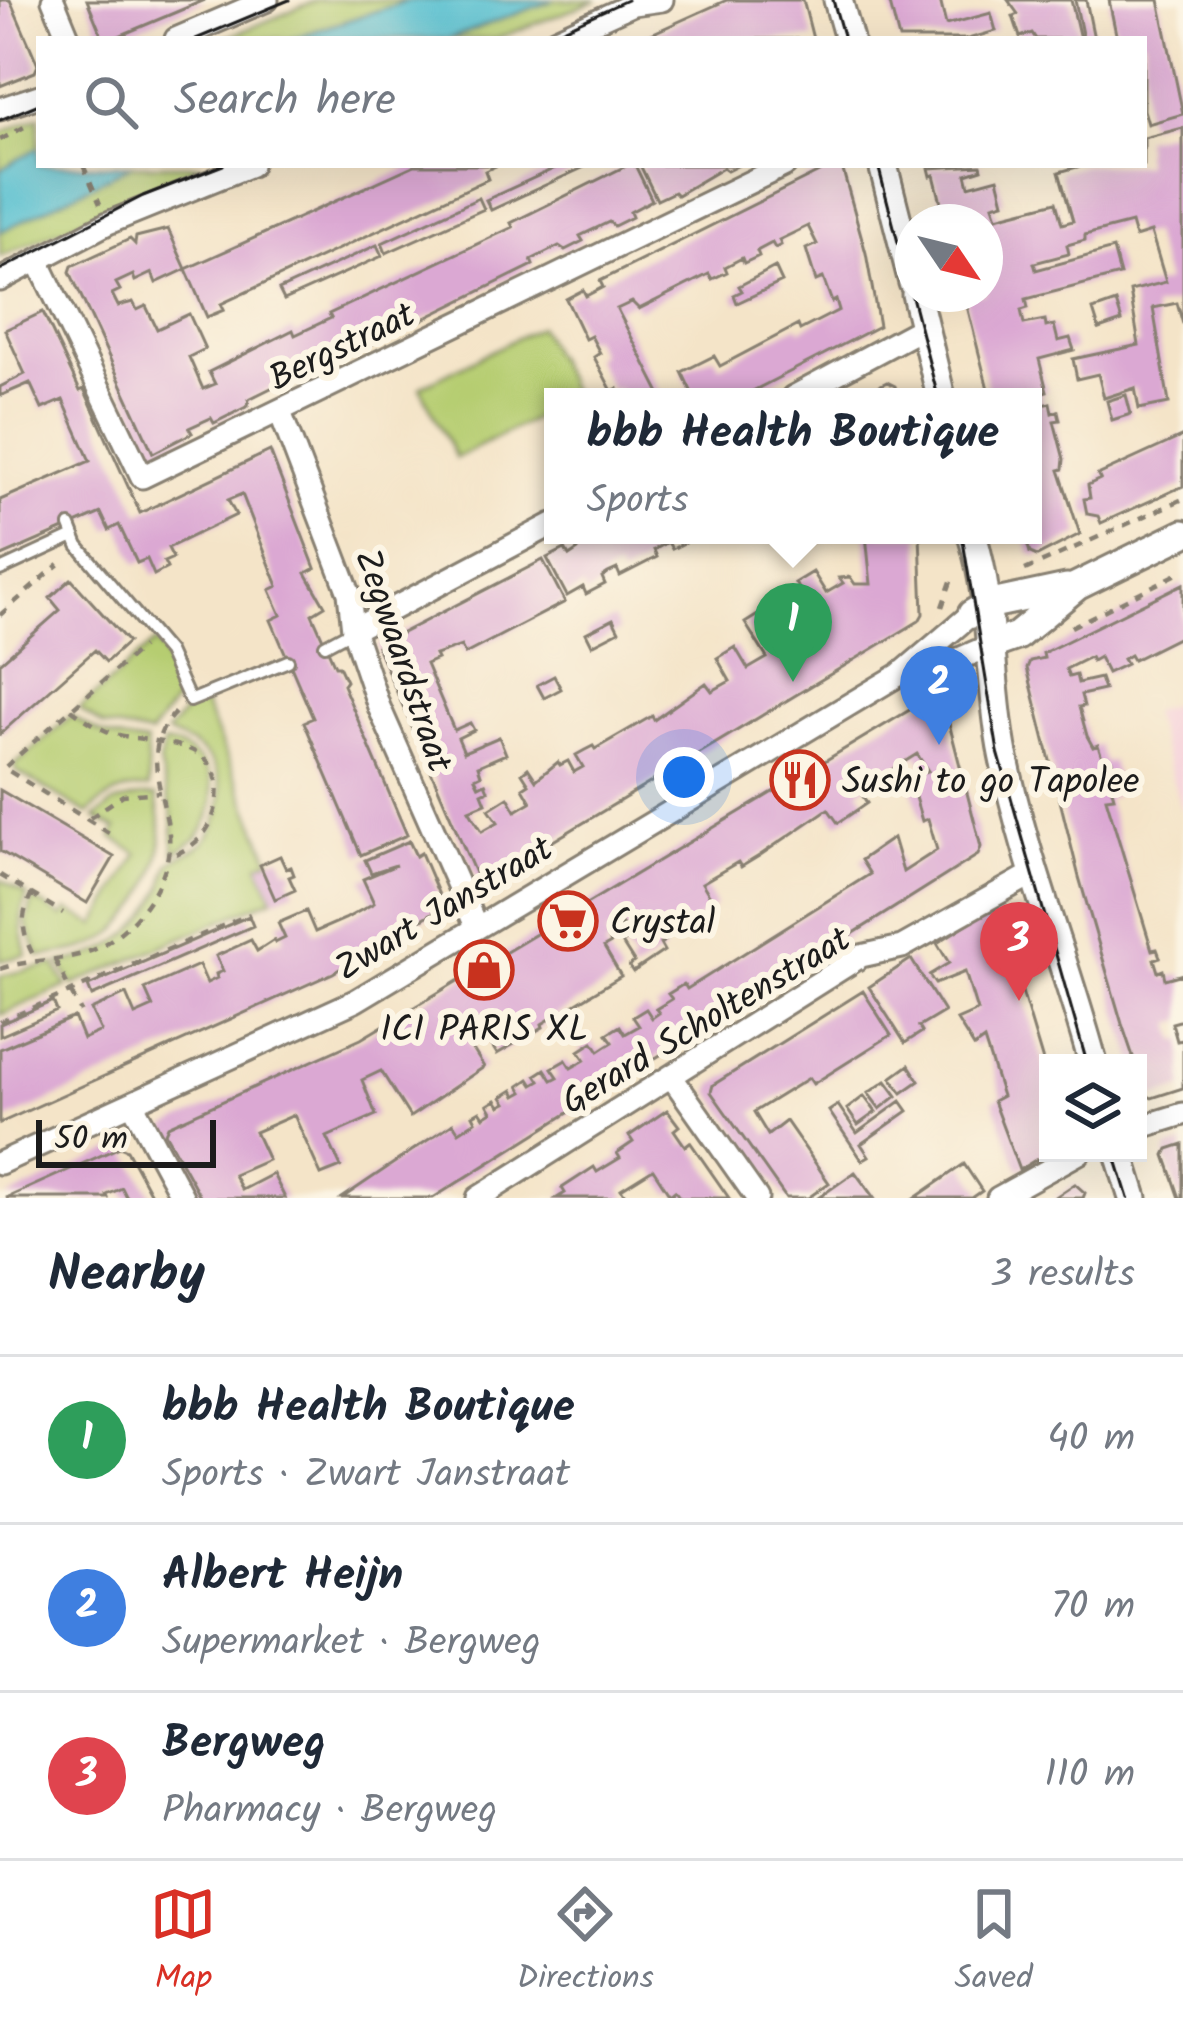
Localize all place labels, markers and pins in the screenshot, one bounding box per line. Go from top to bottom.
pin: 1 [754,583,832,682]
pin: 2 [900,646,978,745]
restaurant icon: Sushi to go Tapolee [769,749,831,811]
place label: Sushi to go Tapolee [842,755,1139,812]
supermarket icon: Crystal [537,890,599,952]
place label: Crystal [610,896,716,953]
pin: 3 [980,902,1058,1001]
shop icon: ICI PARIS XL [453,939,515,1001]
place label: ICI PARIS XL [380,1003,588,1060]

